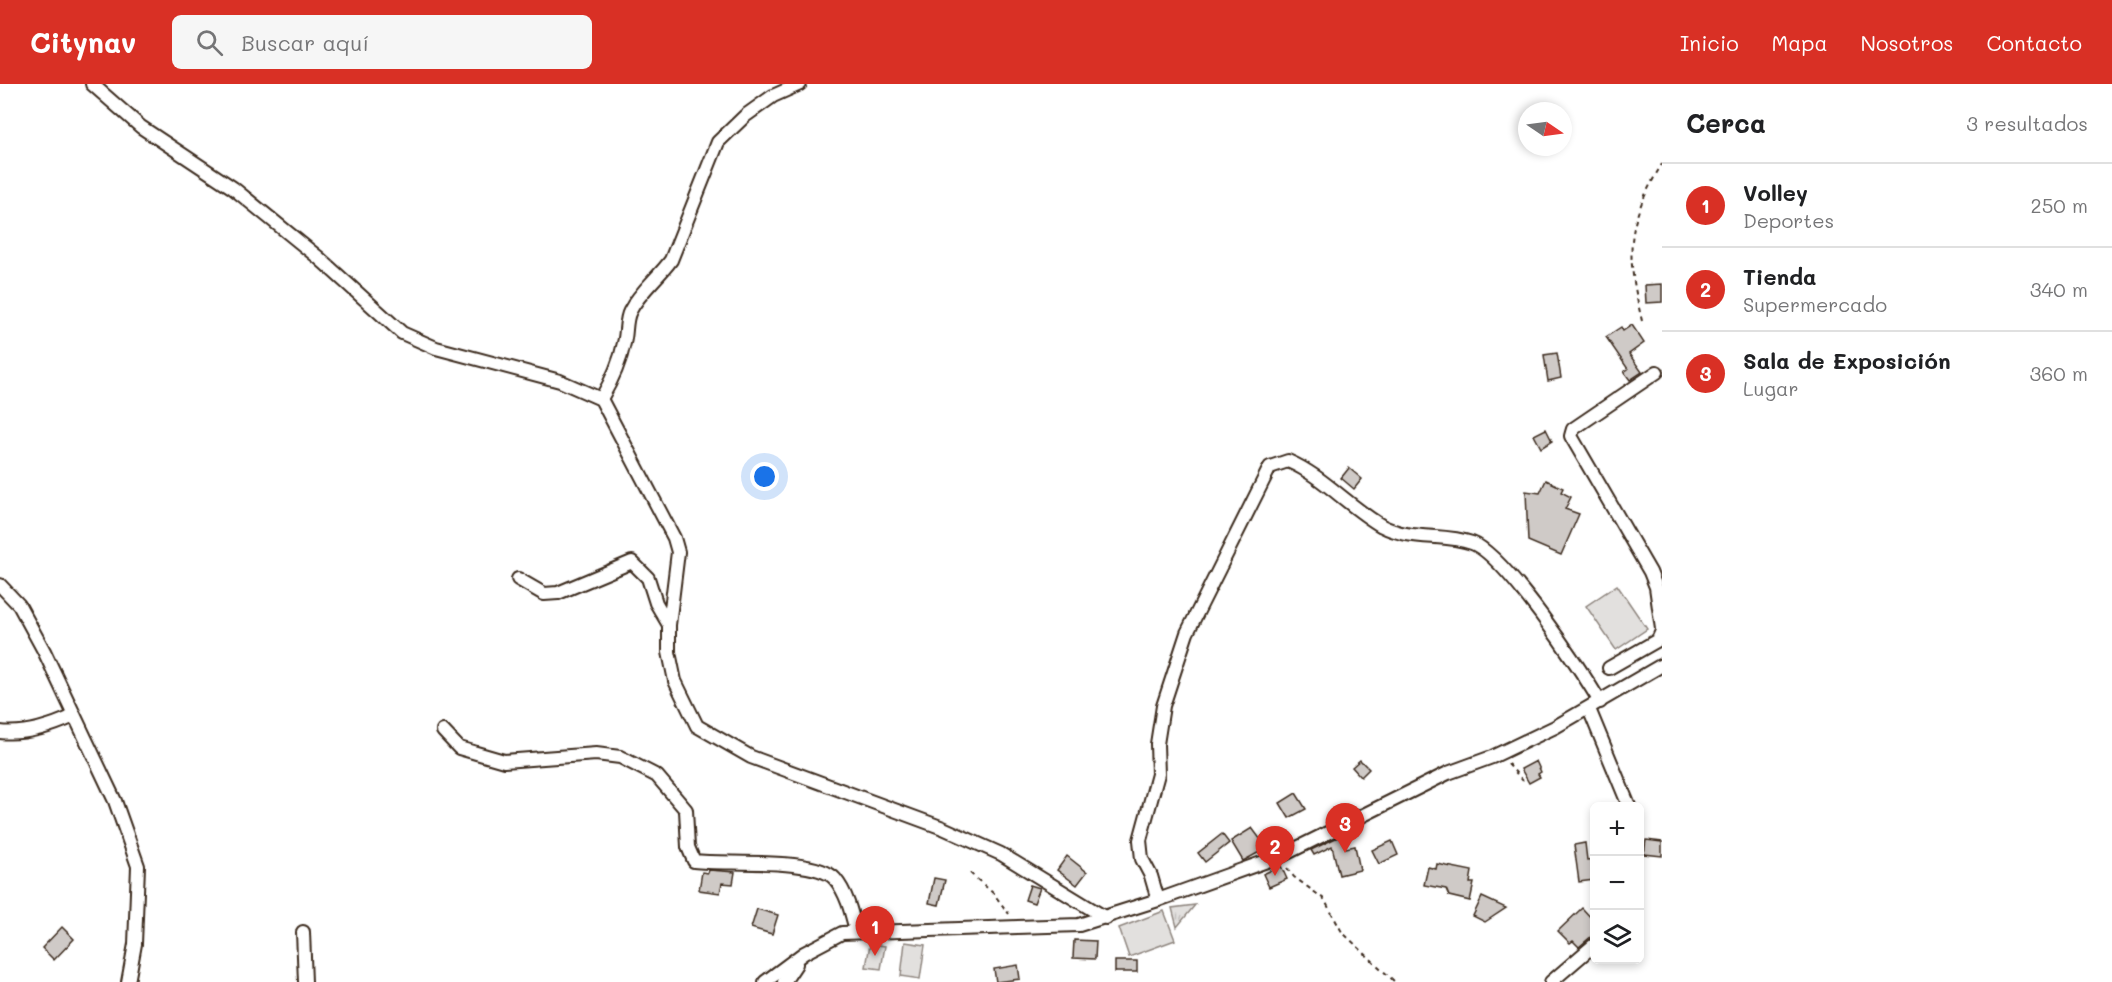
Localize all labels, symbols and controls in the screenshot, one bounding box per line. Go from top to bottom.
search box [172,15,592,69]
text: Citynav [30,24,136,60]
icon: search [193,26,226,59]
text: Buscar aquí [241,28,369,57]
text: Inicio [1680,29,1739,56]
text: Mapa [1772,29,1827,56]
text: Nosotros [1860,29,1954,56]
text: Contacto [1987,29,2082,56]
north arrow [1518,102,1572,156]
text: Cerca [1686,106,1766,140]
text: 3 resultados [1966,110,2088,136]
text: Volley [1743,178,1808,207]
text: 1 [1701,192,1710,218]
text: 250 m [2031,192,2088,218]
text: Deportes [1743,207,1834,233]
text: Tienda [1743,262,1817,291]
text: 2 [1700,276,1711,302]
text: 340 m [2030,276,2088,302]
text: Supermercado [1743,291,1887,317]
text: Sala de Exposición [1743,346,1951,375]
text: 3 [1700,360,1712,386]
text: 360 m [2030,360,2088,386]
text: Lugar [1743,375,1799,401]
your location [750,462,779,491]
map controls [1590,802,1644,964]
button: + [1590,802,1644,856]
pin: 3 [1326,804,1364,853]
pin: 2 [1256,826,1294,876]
button: − [1590,856,1644,910]
pin: 1 [856,906,894,956]
button: layers [1590,910,1644,964]

